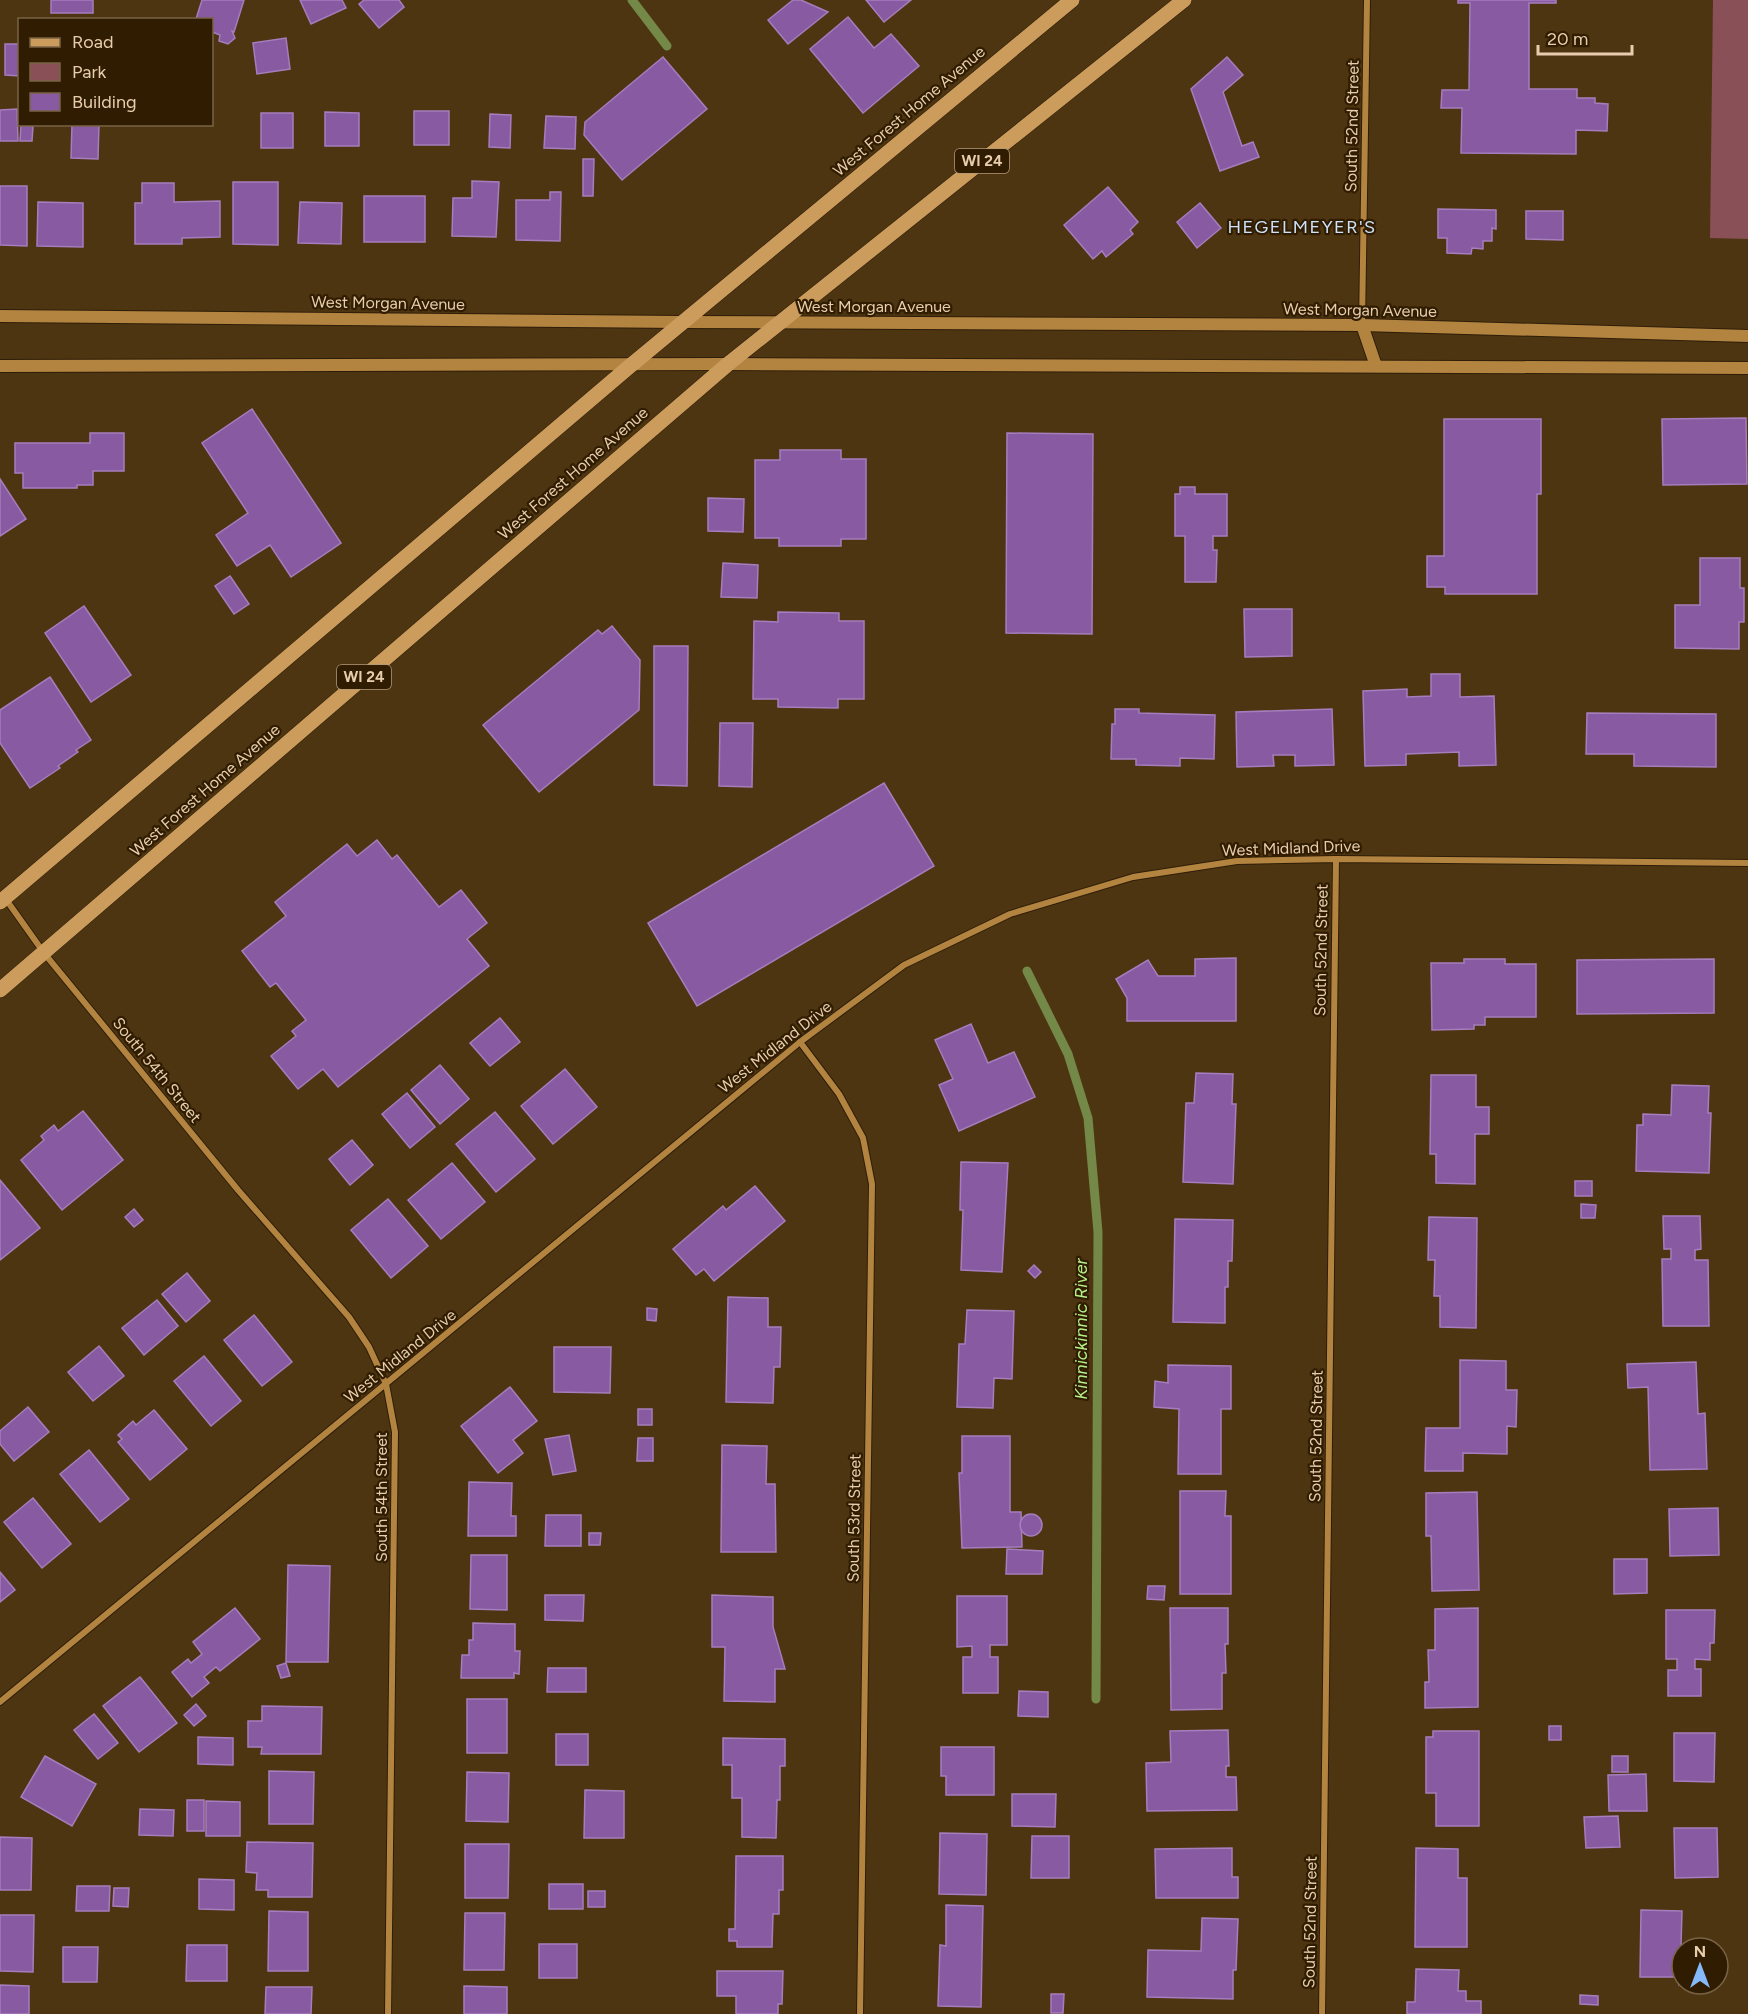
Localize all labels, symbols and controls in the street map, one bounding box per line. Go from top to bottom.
legend [18,18,213,126]
scale bar [1538,18,1632,56]
text: 20 m [1547,28,1588,50]
text: Road [72,31,113,53]
street label: West Forest Home Avenue [829,42,989,180]
street label: South 52nd Street [1341,60,1363,192]
text: Park [72,61,107,83]
text: Building [72,91,137,113]
road number: WI 24 [955,149,1009,173]
district label: HEGELMEYER'S [1227,216,1377,238]
street label: West Morgan Avenue [311,292,465,314]
street label: West Morgan Avenue [797,297,951,316]
street label: West Morgan Avenue [1283,299,1437,321]
street label: West Forest Home Avenue [494,403,652,543]
road number: WI 24 [337,665,391,689]
street label: West Forest Home Avenue [126,720,284,860]
street label: West Midland Drive [1221,836,1361,860]
street label: South 52nd Street [1310,884,1332,1016]
street label: West Midland Drive [715,997,836,1097]
street label: South 54th Street [109,1014,205,1126]
water label: Kinnickinnic River [1070,1258,1092,1400]
street label: West Midland Drive [340,1305,460,1407]
street label: South 52nd Street [1305,1370,1327,1502]
street label: South 54th Street [372,1432,391,1562]
street label: South 53rd Street [843,1454,865,1582]
street label: South 52nd Street [1299,1856,1321,1988]
north arrow [1670,1936,1730,1996]
text: N [1694,1942,1706,1961]

